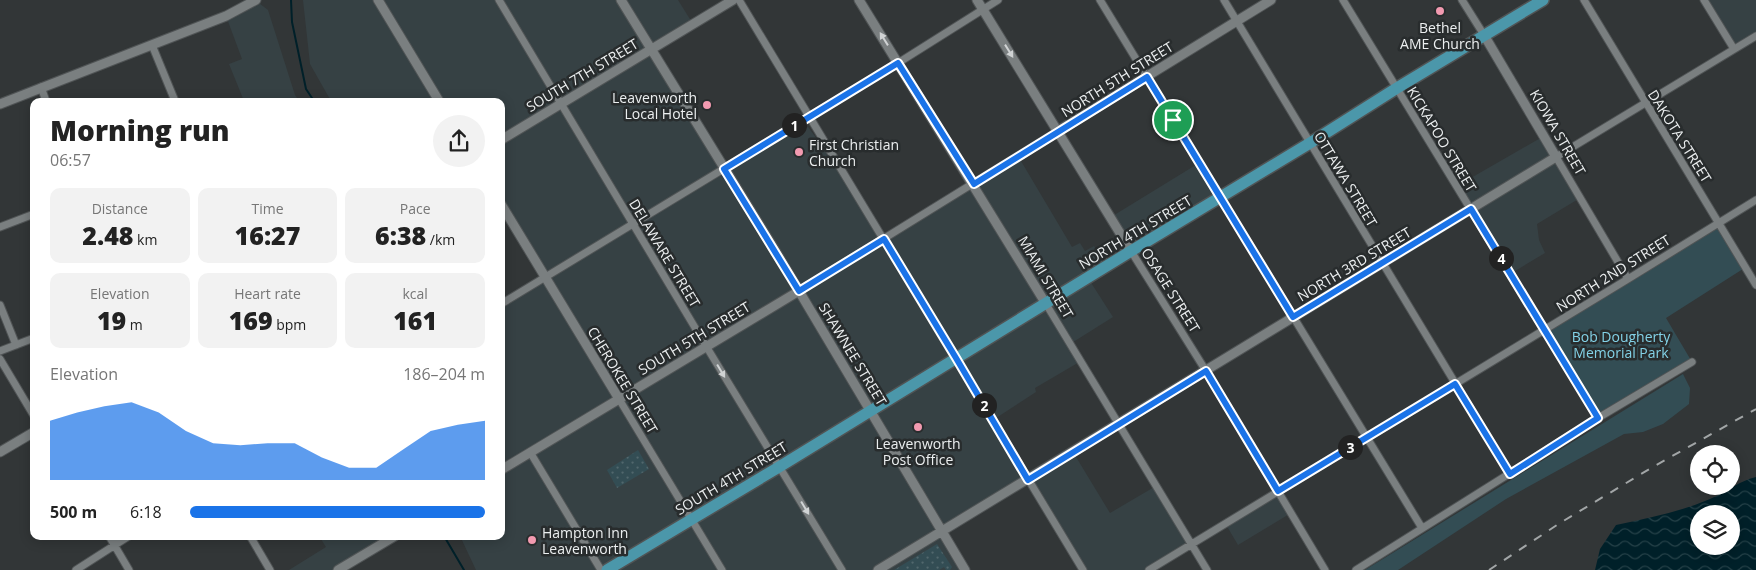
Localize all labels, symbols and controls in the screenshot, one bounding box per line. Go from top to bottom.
marker: Bethel AME Church [1434,5,1446,17]
place label: Bethel AME Church [1400,18,1480,53]
one-way arrow [879,32,888,45]
street label: SOUTH 7TH STREET [522,34,642,116]
street label: NORTH 5TH STREET [1057,37,1177,121]
one-way arrow [1004,44,1013,57]
street label: KICKAPOO STREET [1403,83,1481,196]
street label: KIOWA STREET [1526,86,1590,179]
street label: DAKOTA STREET [1644,86,1716,186]
place label: Leavenworth Local Hotel [612,88,697,123]
marker: Leavenworth Local Hotel [701,99,713,111]
pin [1152,99,1194,141]
icon: arrive [1159,106,1187,134]
text: Morning run [50,111,230,149]
pin: 1 [782,112,806,138]
button: share [433,115,485,167]
text: 1 [790,116,799,135]
street label: OTTAWA STREET [1310,128,1382,230]
place label: First Christian Church [809,135,899,170]
marker: First Christian Church [793,146,805,158]
text: 06:57 [50,149,91,171]
street label: NORTH 4TH STREET [1075,191,1195,273]
street label: DELAWARE STREET [625,195,705,311]
text: Distance [92,199,148,218]
text: Time [251,199,284,218]
text: Pace [400,199,431,218]
text: 2.48 [82,218,133,252]
text: 16:27 [235,218,300,252]
text: 6:38 [375,218,426,252]
street label: NORTH 3RD STREET [1294,222,1415,305]
text: km [133,230,157,249]
text: /km [426,230,455,249]
street label: NORTH 2ND STREET [1552,230,1674,316]
street label: MIAMI STREET [1014,232,1078,322]
street label: OSAGE STREET [1137,244,1205,336]
pin: 4 [1488,246,1514,270]
text: 4 [1497,249,1506,268]
text: Elevation [90,284,150,303]
text: Heart rate [234,284,301,303]
text: kcal [402,284,428,303]
street label: SOUTH 5TH STREET [634,297,754,379]
street label: SHAWNEE STREET [815,299,891,409]
text: 19 [97,303,126,337]
text: 169 [229,303,273,337]
text: 161 [393,303,437,337]
text: m [126,315,143,334]
text: bpm [273,315,306,334]
street label: CHEROKEE STREET [584,323,663,437]
park label: Bob Dougherty Memorial Park [1572,327,1671,362]
text: Elevation [50,363,118,385]
text: 186–204 m [403,363,485,385]
one-way arrow [717,365,726,378]
pin: 2 [972,392,996,418]
text: 2 [980,396,989,415]
marker: Leavenworth Post Office [912,421,924,433]
place label: Leavenworth Post Office [876,434,960,469]
pin: 3 [1338,434,1362,460]
street label: SOUTH 4TH STREET [671,437,791,519]
text: 3 [1346,438,1355,457]
map controls [1690,445,1740,555]
button: locate [1690,445,1740,495]
text: 500 m [50,501,97,523]
text: 6:18 [130,501,162,523]
one-way arrow [800,502,809,515]
button: layers [1690,505,1740,555]
place label: Hampton Inn Leavenworth [542,523,628,558]
marker: Hampton Inn Leavenworth [526,534,538,546]

